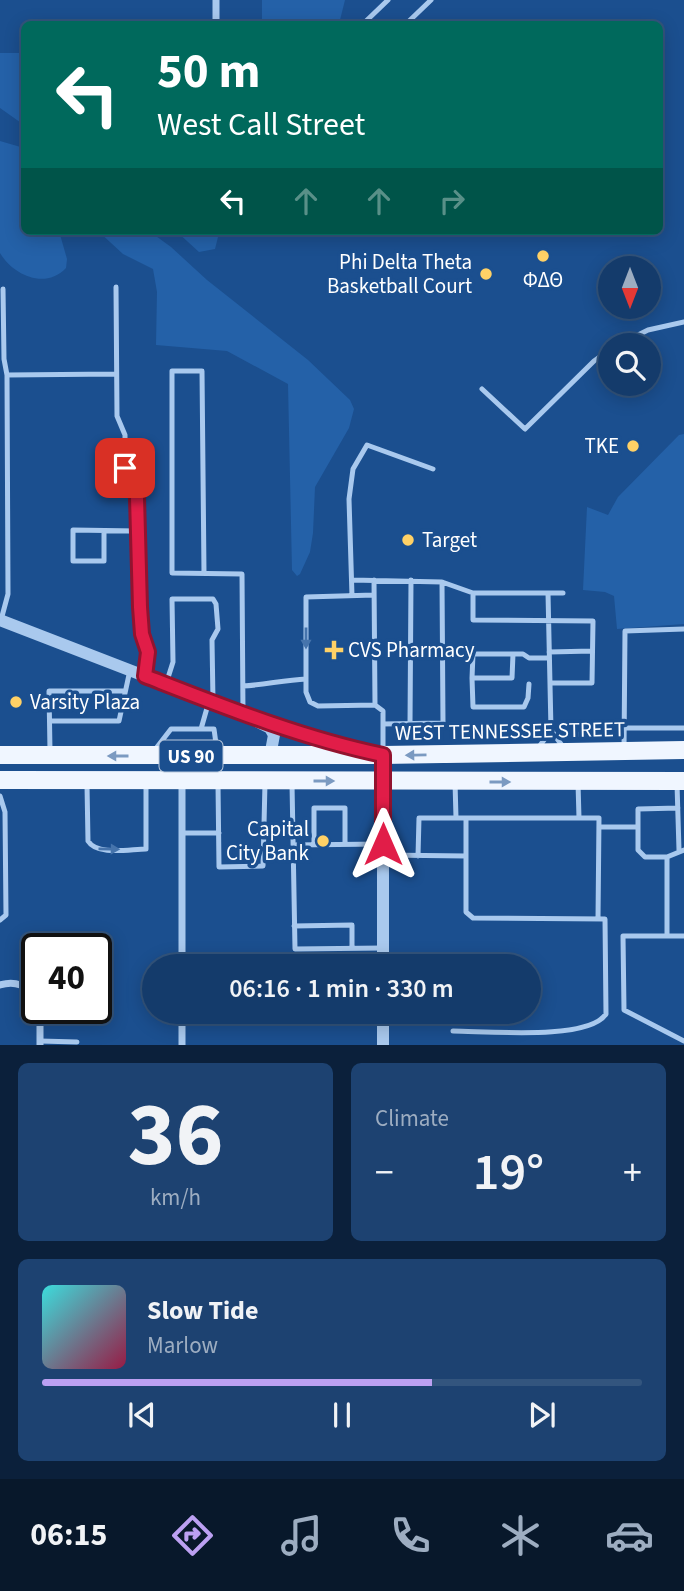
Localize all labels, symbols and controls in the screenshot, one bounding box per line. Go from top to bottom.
text: 50 m [157,37,261,107]
icon: left [42,49,133,140]
text: West Call Street [157,102,365,148]
icon: left [214,182,252,220]
icon: ahead [287,182,325,220]
icon: ahead [360,182,398,220]
icon: right [433,182,471,220]
place label: Phi Delta Theta Basketball Court [327,247,472,301]
marker: ΦΔΘ [535,248,551,264]
north arrow [598,256,662,318]
map controls [598,256,661,396]
place label: ΦΔΘ [523,265,563,295]
marker: Phi Delta Theta Basketball Court [478,266,494,282]
button: search [598,333,661,396]
place label: TKE [585,431,619,461]
pin [95,438,155,498]
marker: TKE [625,438,641,454]
icon: arrive [106,449,144,487]
place label: Target [422,525,477,555]
marker: Target [400,532,416,548]
one-way arrow [300,627,312,649]
place label: CVS Pharmacy [348,635,475,665]
marker: CVS Pharmacy [326,642,342,658]
place label: Varsity Plaza [30,687,140,717]
marker: Varsity Plaza [8,694,24,710]
street label: WEST TENNESSEE STREET [395,714,625,748]
road number: US 90 [160,740,222,772]
one-way arrow [404,749,426,761]
one-way arrow [107,750,129,762]
one-way arrow [313,775,335,787]
one-way arrow [489,776,511,788]
position arrow [346,807,420,881]
place label: Capital City Bank [226,814,310,868]
marker: Capital City Bank [315,833,331,849]
one-way arrow [98,843,120,854]
speed limit sign: 40 [21,933,112,1024]
text: 06:16 · 1 min · 330 m [229,970,454,1007]
text: 36 [127,1071,224,1200]
text: Climate [375,1102,449,1135]
text: 19° [473,1136,544,1210]
text: − [375,1146,394,1200]
text: + [623,1146,642,1200]
text: km/h [150,1181,201,1214]
text: Slow Tide [147,1292,258,1329]
text: Marlow [147,1329,218,1362]
icon: previous [123,1396,161,1434]
icon: pause [323,1396,361,1434]
icon: next [523,1396,561,1434]
icon: directions [168,1511,217,1560]
icon: music [277,1511,326,1560]
icon: phone [386,1511,435,1560]
icon: climate [496,1511,545,1560]
icon: car [605,1511,654,1560]
text: 06:15 [30,1512,107,1558]

